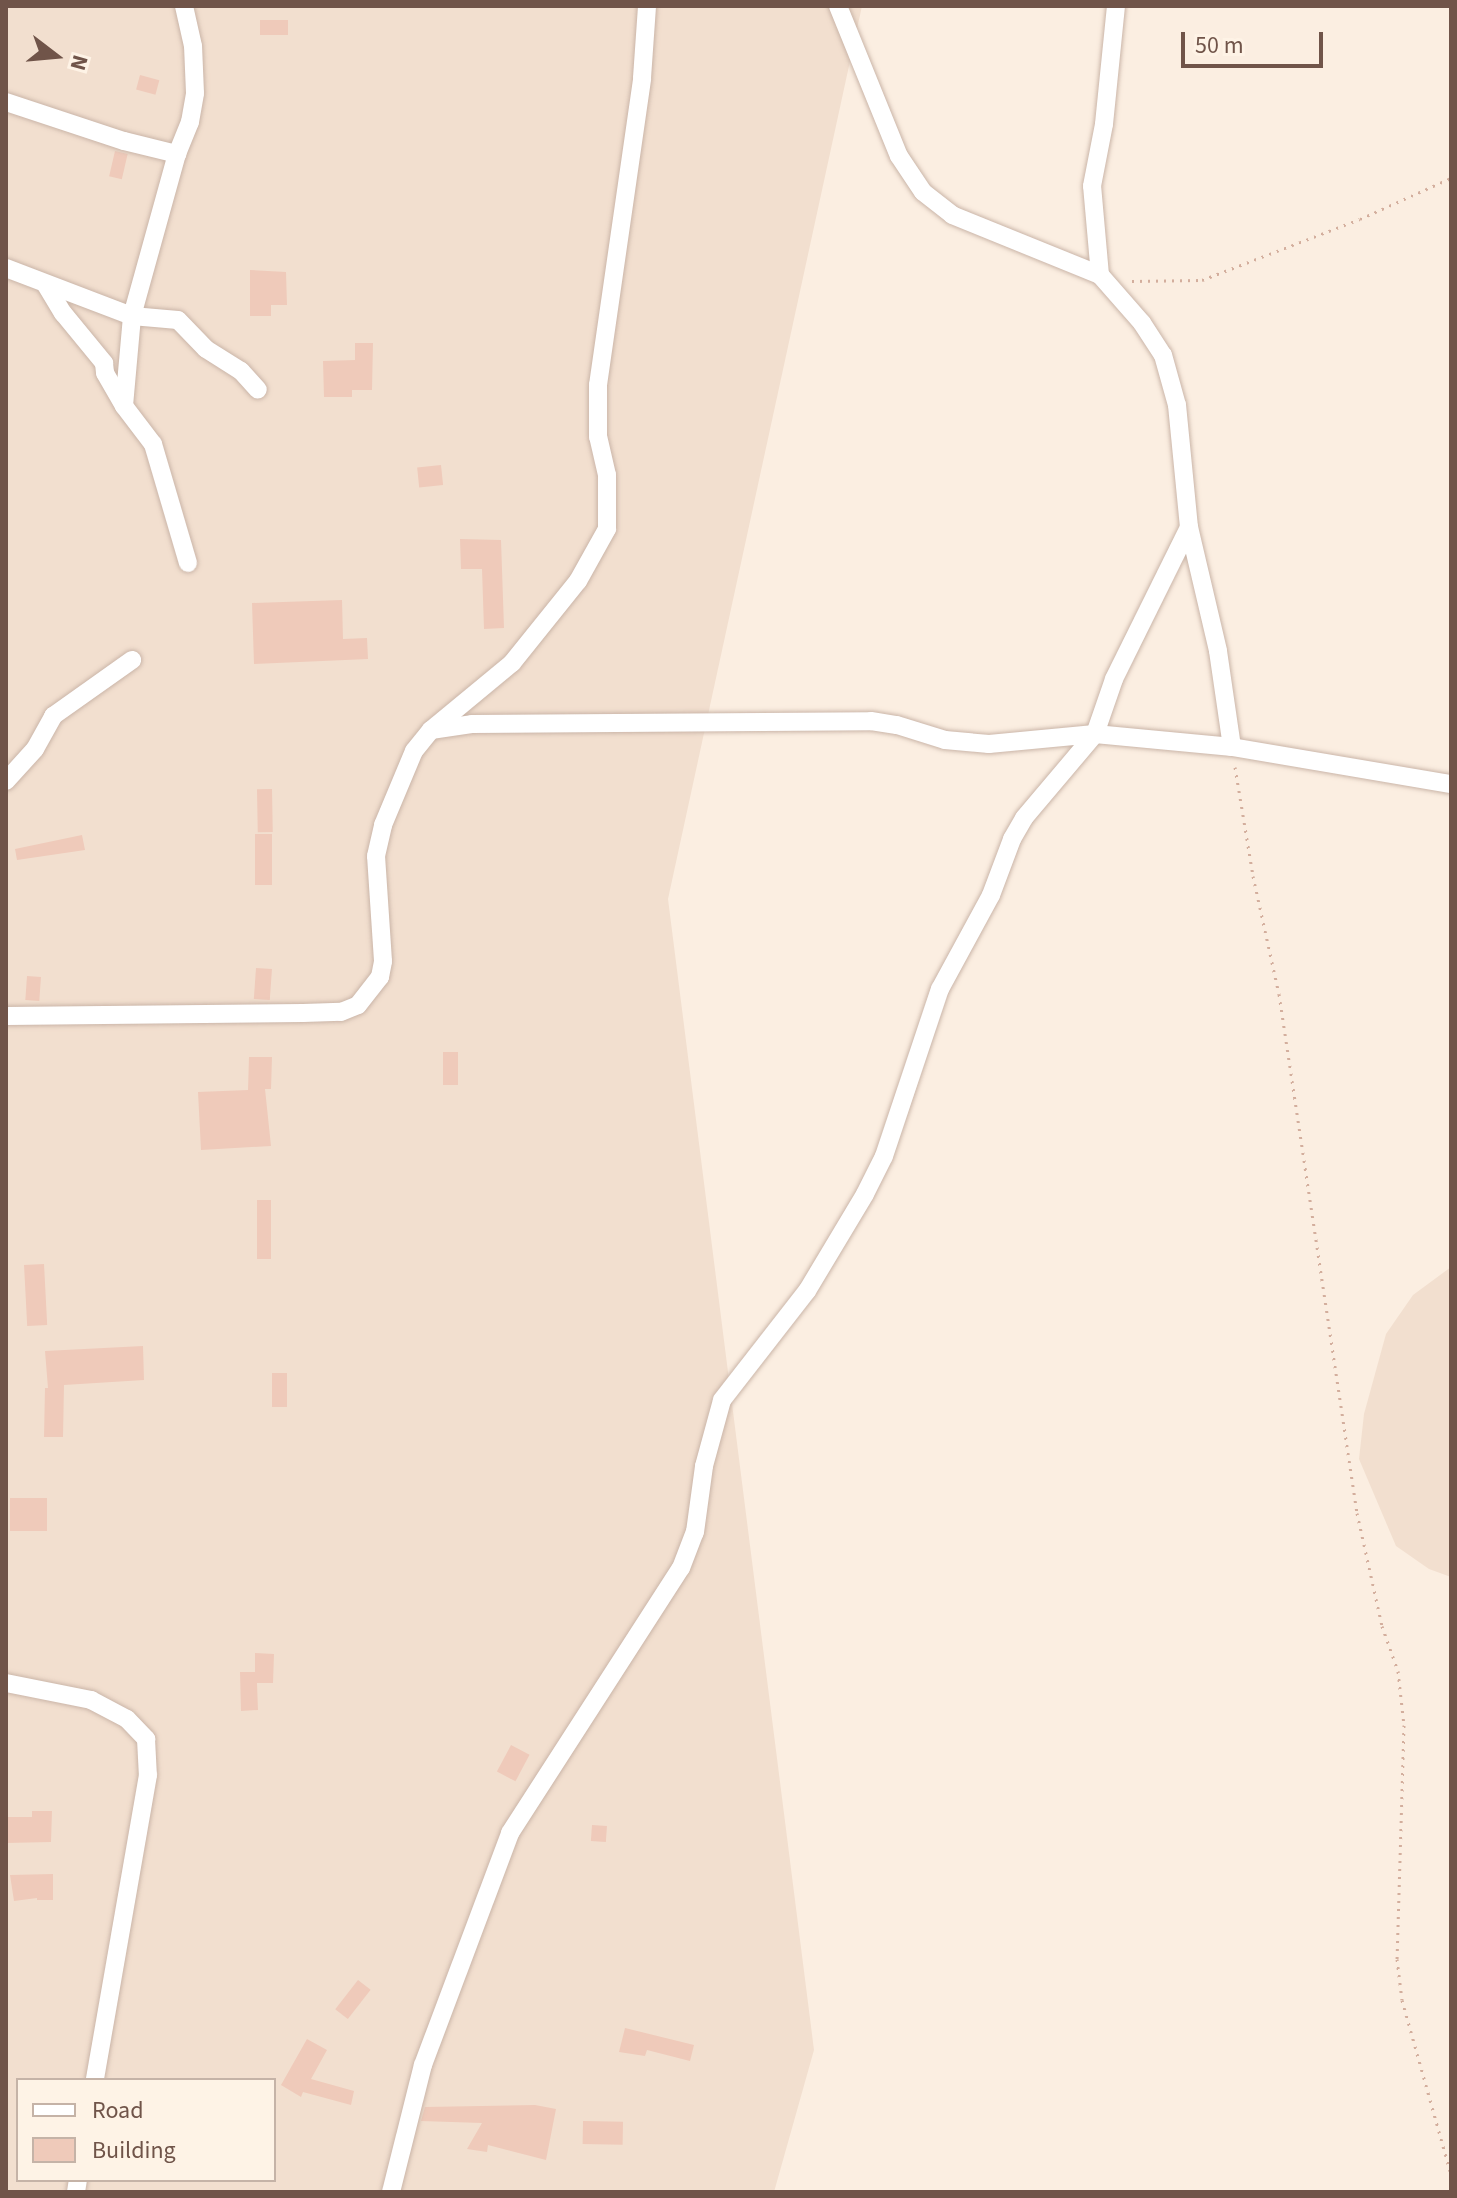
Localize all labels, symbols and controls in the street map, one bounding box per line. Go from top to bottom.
north arrow [16,16,96,96]
scale bar [1185,16,1327,66]
text: 50 m [1195,28,1244,63]
text: N [62,51,96,74]
legend [16,2078,276,2182]
text: Road [92,2093,144,2128]
text: Building [92,2133,176,2168]

